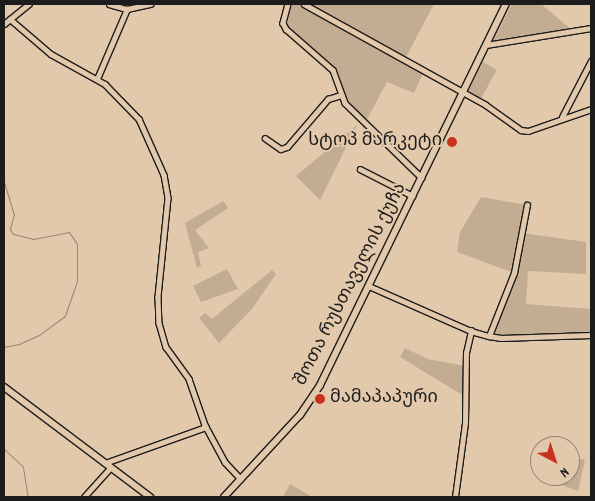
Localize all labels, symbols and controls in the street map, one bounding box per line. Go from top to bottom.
place label: სტოპ მარკეტი [308,131,442,153]
marker: სტოპ მარკეტი [446,136,458,148]
street label: შოთა რუსთაველის ქუჩა [291,180,413,390]
place label: მამაპაპური [330,388,438,410]
marker: მამაპაპური [314,393,326,405]
north arrow [530,436,580,486]
text: N [555,462,573,482]

